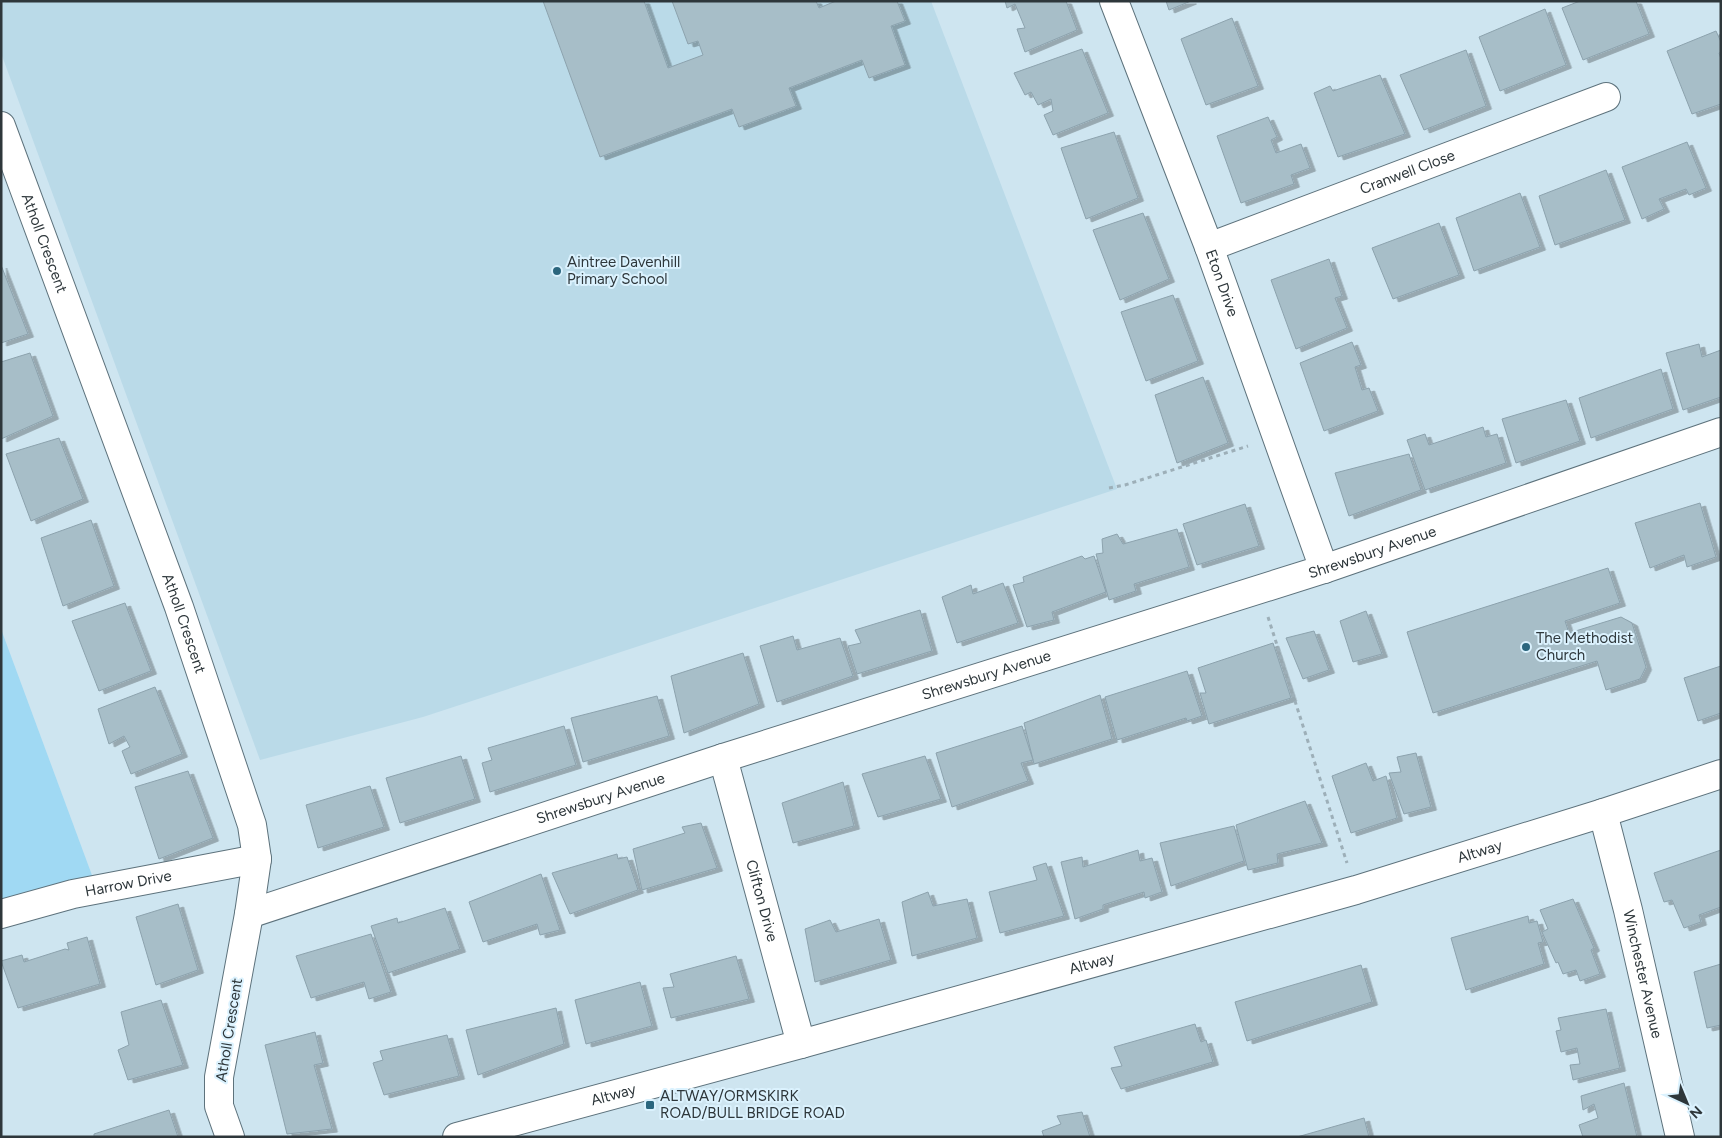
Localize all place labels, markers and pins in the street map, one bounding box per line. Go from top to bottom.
place label: Aintree Davenhill Primary School [567,253,680,288]
marker: Aintree Davenhill Primary School [551,265,563,277]
place label: The Methodist Church [1536,629,1633,664]
marker: The Methodist Church [1520,641,1532,653]
place label: ALTWAY/ORMSKIRK ROAD/BULL BRIDGE ROAD [660,1087,845,1122]
marker: ALTWAY/ORMSKIRK ROAD/BULL BRIDGE ROAD [644,1099,656,1111]

